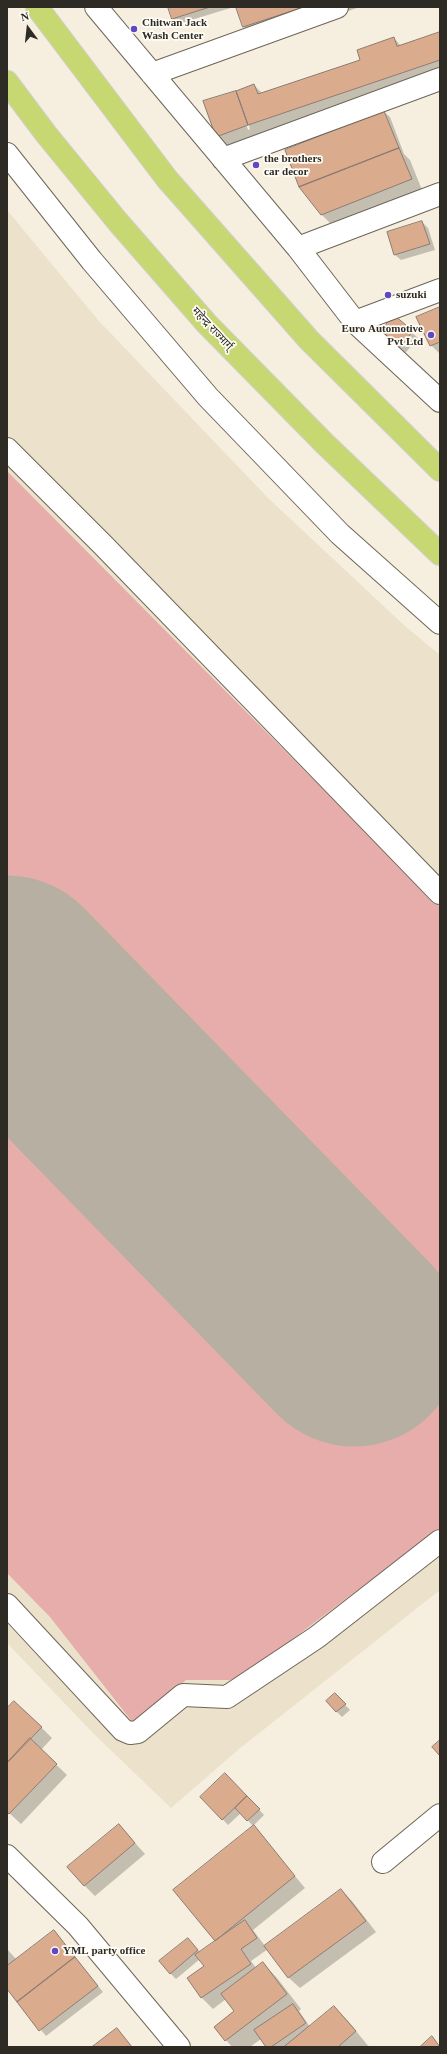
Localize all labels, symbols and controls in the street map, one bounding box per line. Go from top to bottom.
north arrow [8,8,48,48]
text: N [19,10,30,23]
place label: Chitwan Jack Wash Center [142,16,207,42]
marker: Chitwan Jack Wash Center [129,24,139,34]
place label: the brothers car decor [264,152,322,178]
marker: the brothers car decor [251,160,261,170]
place label: suzuki [396,288,427,302]
marker: suzuki [383,290,393,300]
street label: महेन्द्र राज्मार्ग् [189,305,235,353]
place label: Euro Automotive Pvt Ltd [342,322,423,348]
marker: Euro Automotive Pvt Ltd [426,330,436,340]
place label: YML party office [63,1944,145,1958]
marker: YML party office [50,1946,60,1956]

